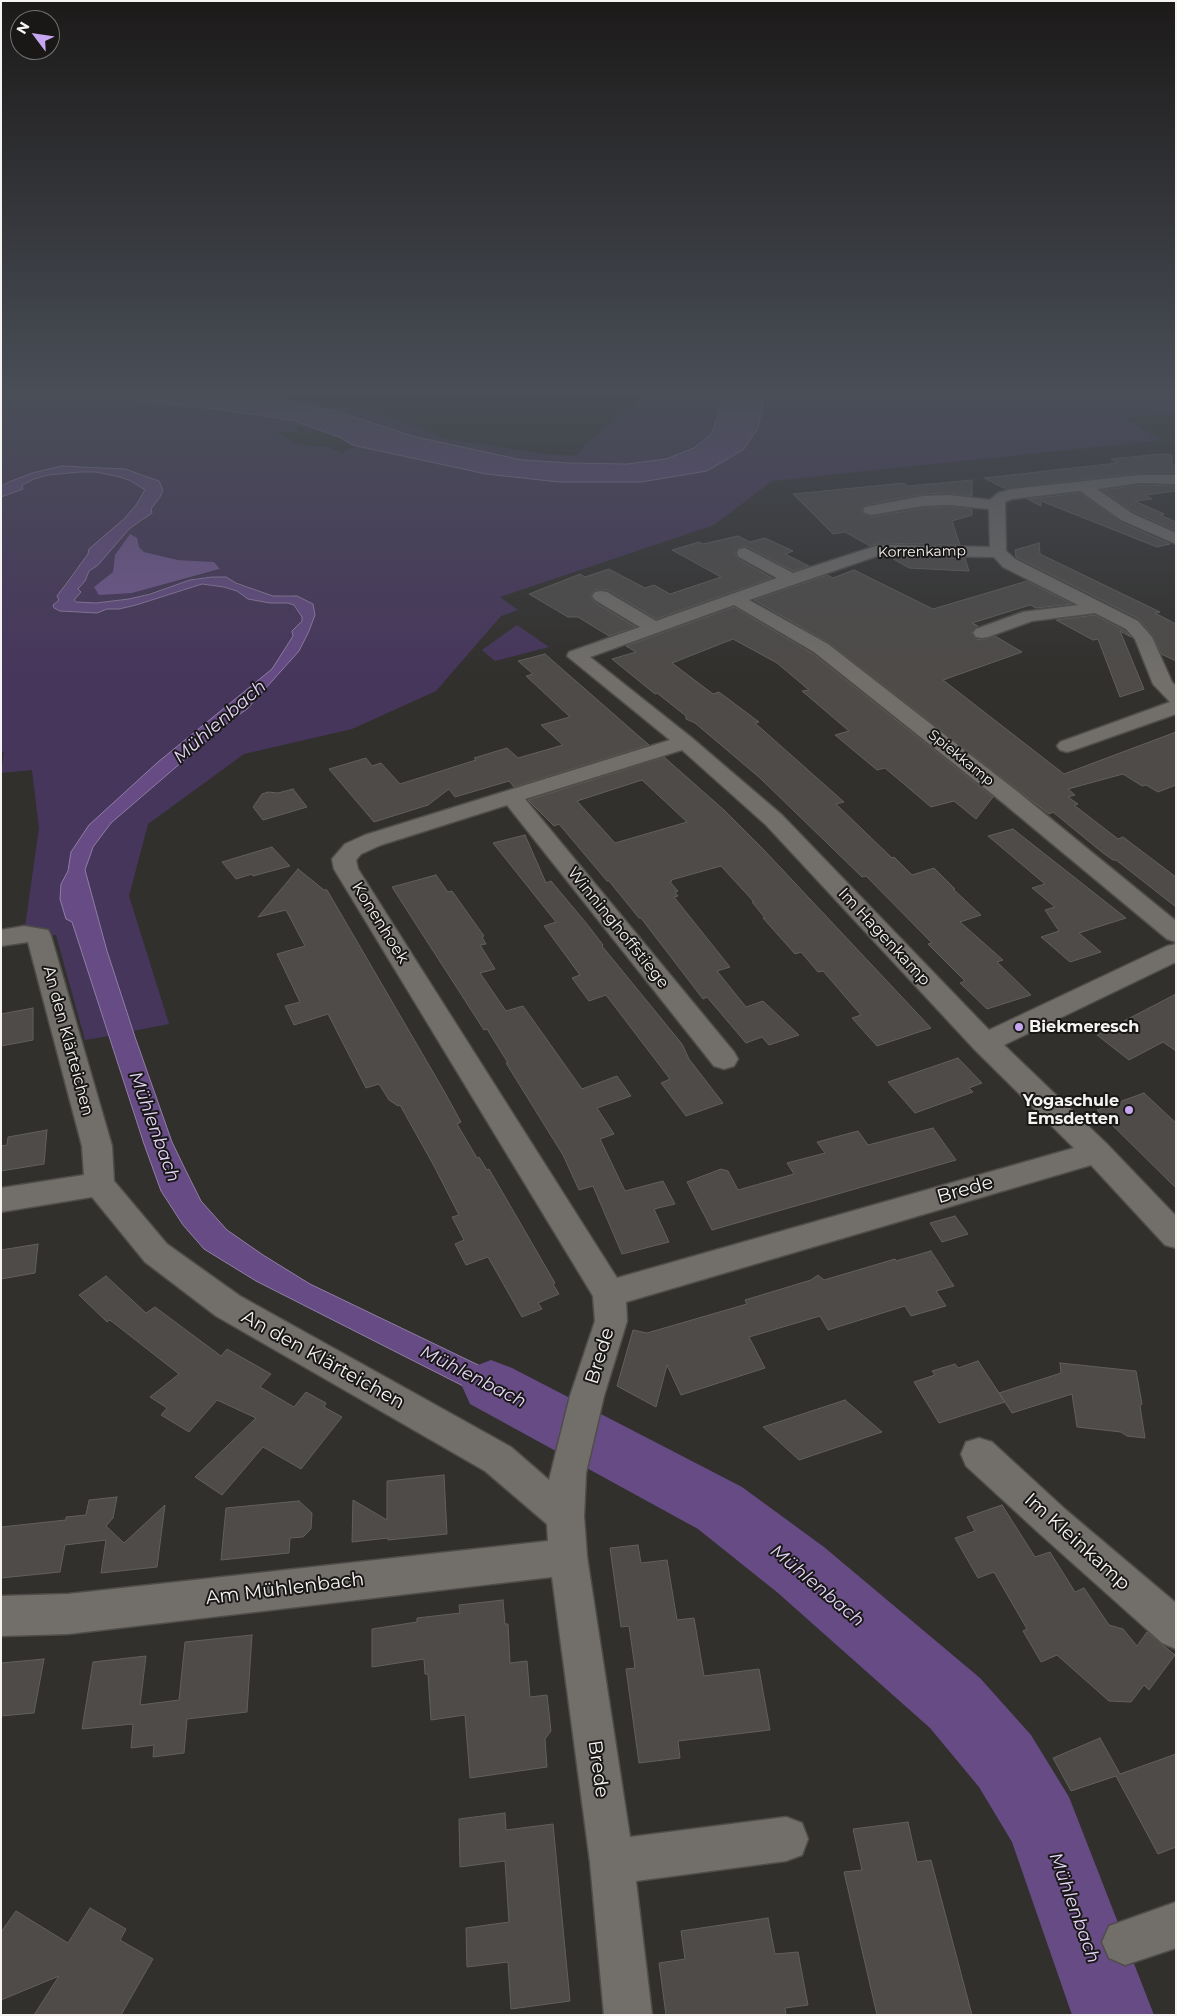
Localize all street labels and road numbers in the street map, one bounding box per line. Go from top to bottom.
street label: Korrenkamp [878,543,966,561]
street label: Spiekkamp [925,726,997,790]
street label: Winninghoffstiege [563,864,673,992]
street label: Konenhoek [347,879,413,967]
street label: Im Hagenkamp [834,884,934,990]
street label: An den Klärteichen [39,964,97,1118]
street label: Brede [934,1171,996,1209]
street label: An den Klärteichen [237,1306,409,1414]
street label: Brede [581,1325,619,1387]
street label: Im Kleinkamp [1019,1489,1135,1595]
street label: Am Mühlenbach [205,1568,365,1610]
street label: Brede [583,1739,613,1799]

